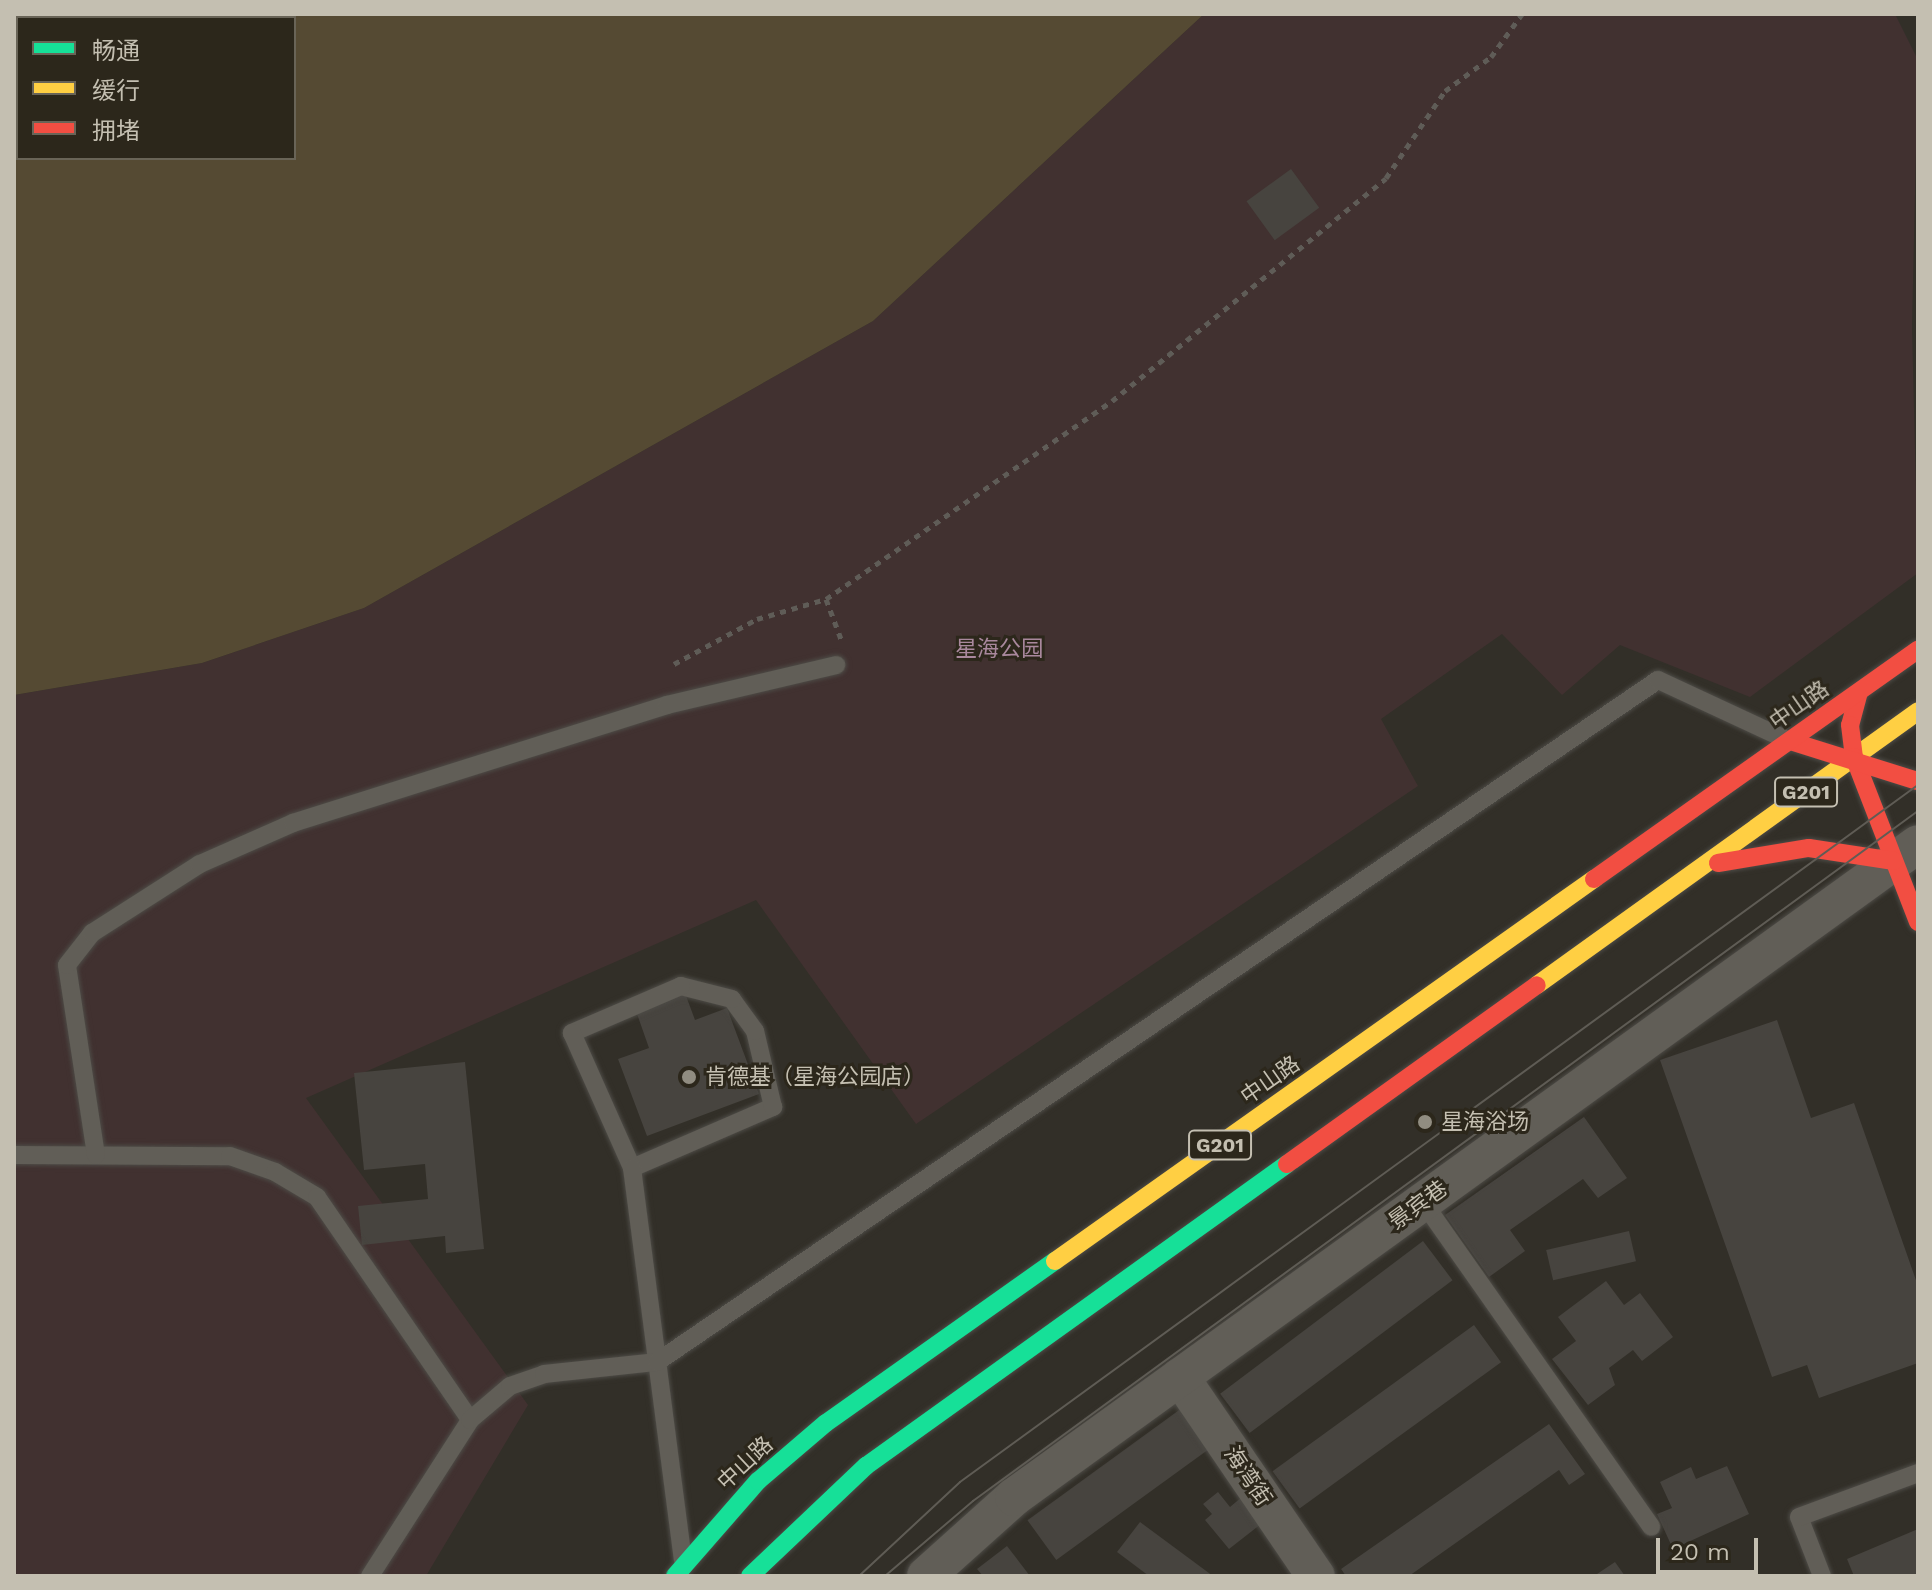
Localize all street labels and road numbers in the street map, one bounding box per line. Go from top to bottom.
street label: 中山路 [1764,675,1834,735]
road number: G201 [1774,776,1838,808]
street label: 中山路 [1235,1050,1305,1110]
road number: G201 [1188,1129,1252,1161]
street label: 景宾巷 [1384,1175,1452,1235]
street label: 中山路 [712,1431,778,1495]
street label: 海湾街 [1219,1441,1277,1511]

